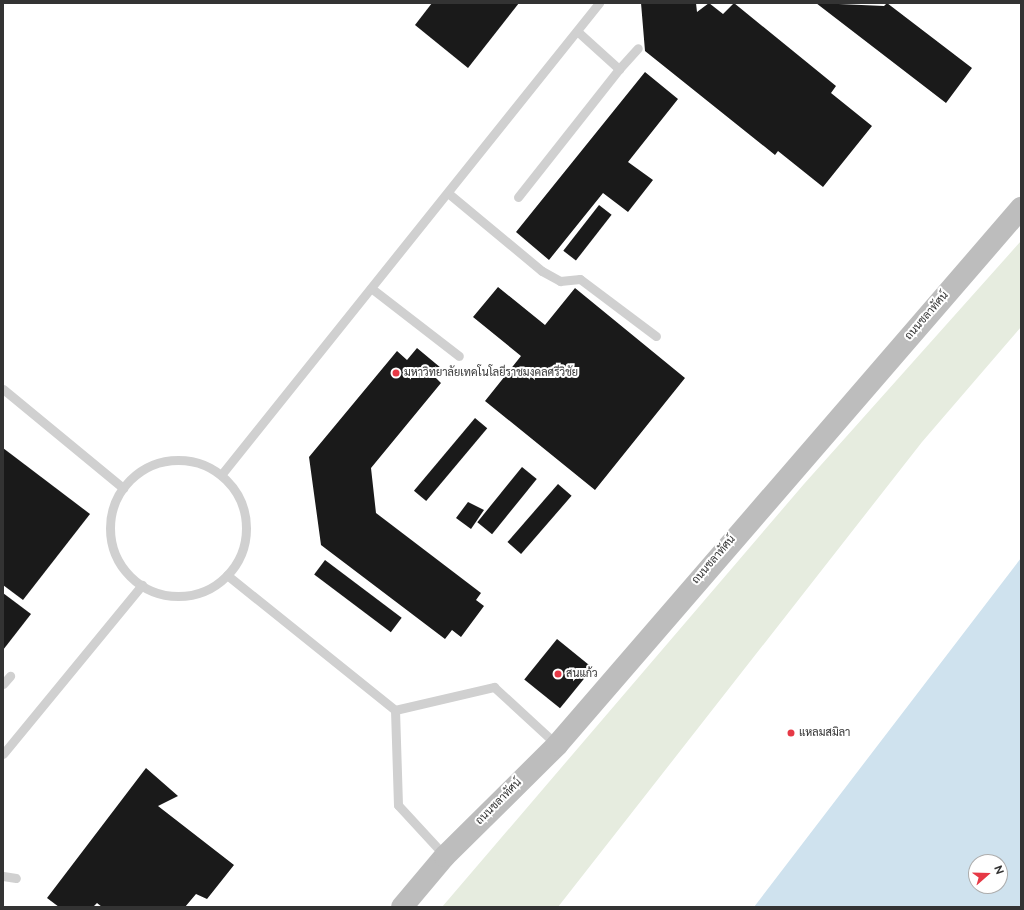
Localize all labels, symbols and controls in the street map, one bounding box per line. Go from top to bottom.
street label: ถนนชลาทัศน์ [902,289,952,343]
place label: มหาวิทยาลัยเทคโนโลยีราชมงคลศรีวิชัย [404,366,578,380]
marker: มหาวิทยาลัยเทคโนโลยีราชมงคลศรีวิชัย [391,368,401,378]
street label: ถนนชลาทัศน์ [689,533,739,587]
place label: สนแก้ว [566,667,598,681]
marker: สนแก้ว [553,669,563,679]
place label: แหลมสมิลา [799,726,850,740]
marker: แหลมสมิลา [786,728,796,738]
street label: ถนนชลาทัศน์ [473,776,525,828]
north arrow [968,854,1008,894]
text: N [991,864,1006,876]

